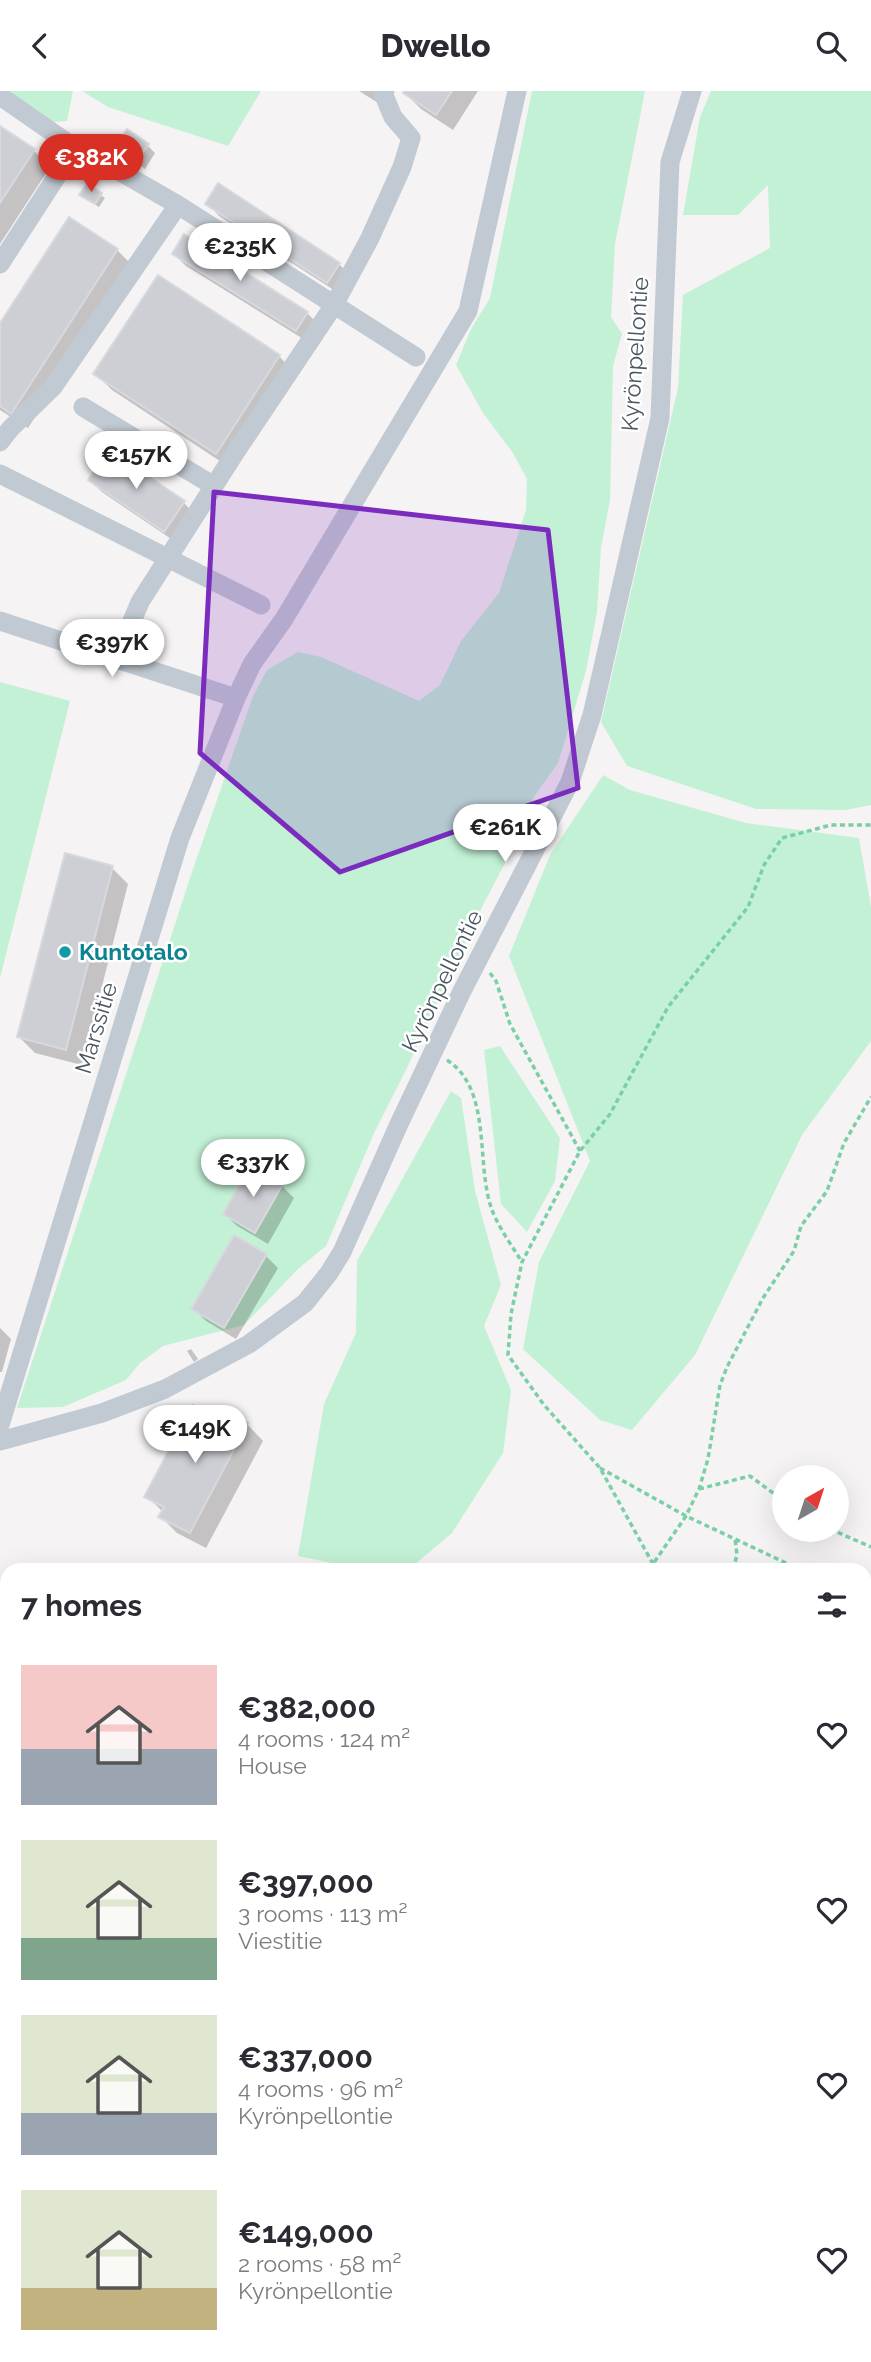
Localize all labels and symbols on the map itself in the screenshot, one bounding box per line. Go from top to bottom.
pin: €382K [42,134,140,194]
pin: €235K [191,223,289,283]
street label: Kyrönpellontie [616,276,653,432]
pin: €157K [87,431,185,491]
pin: €397K [63,619,161,679]
pin: €261K [456,805,554,864]
street label: Kyrönpellontie [396,905,488,1056]
place label: Kuntotalo [79,938,188,965]
marker: Kuntotalo [57,944,73,960]
street label: Marssitie [69,979,122,1077]
pin: €337K [204,1139,302,1199]
pin: €149K [146,1405,244,1465]
north arrow [772,1465,849,1542]

